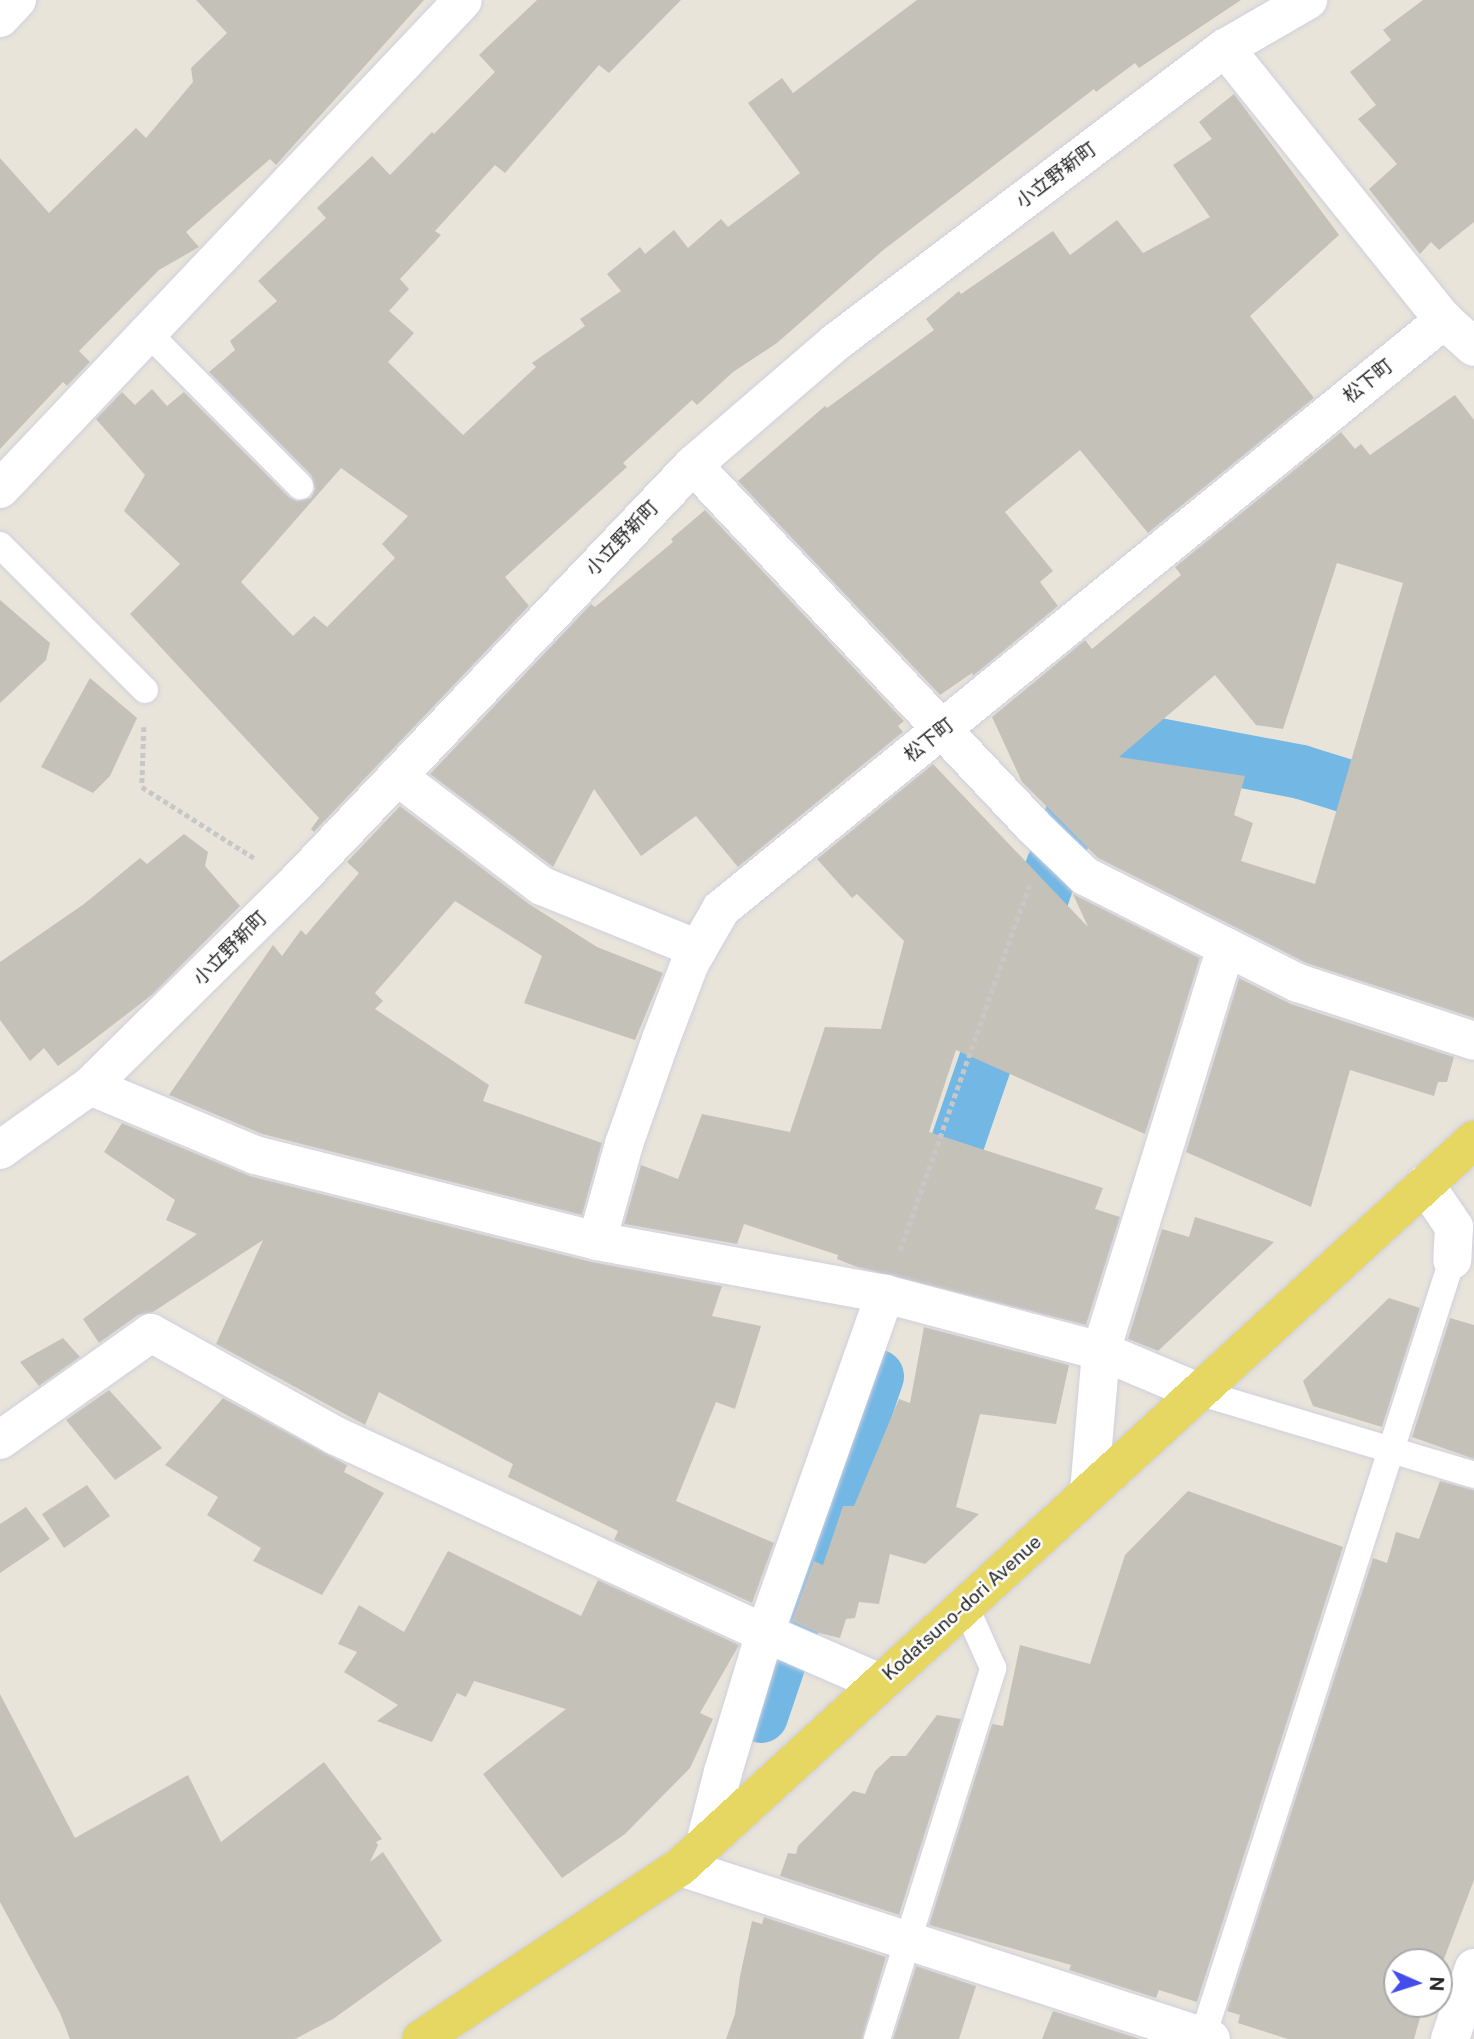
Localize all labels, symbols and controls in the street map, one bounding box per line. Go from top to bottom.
street label: 小立野新町 [1011,137,1101,213]
street label: 松下町 [1339,354,1397,408]
street label: 小立野新町 [581,496,663,580]
street label: 松下町 [900,713,958,767]
street label: 小立野新町 [188,906,272,990]
street label: Kodatsuno-dori Avenue [878,1531,1046,1685]
north arrow [1383,1948,1453,2018]
text: N [1426,1976,1448,1992]

